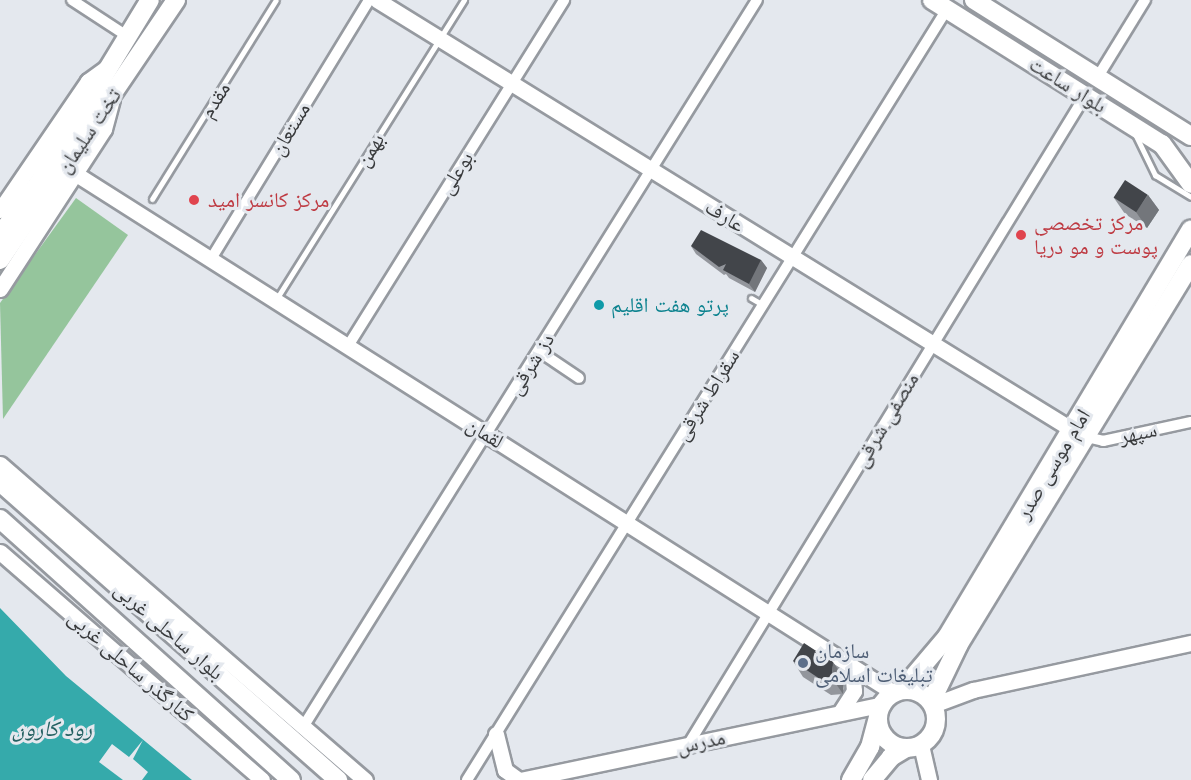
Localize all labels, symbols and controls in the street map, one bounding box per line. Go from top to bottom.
street label: بلوار ساعت [1025,51,1111,119]
street label: مقدم [194,77,236,123]
street label: تخت سلیمان [51,84,127,178]
street label: مستعان [264,98,316,160]
street label: بهمن [350,129,390,171]
street label: بوعلی [433,147,479,199]
place label: مرکز کانسر امید [208,187,329,213]
marker: مرکز کانسر امید [185,191,203,209]
street label: عارف [701,194,749,238]
place label: مرکز تخصصی پوست و مو دریا [1034,210,1158,260]
marker: مرکز تخصصی پوست و مو دریا [1012,226,1030,244]
place label: پرتو هفت اقلیم [611,292,729,318]
marker: پرتو هفت اقلیم [592,298,606,312]
street label: دز شرقی [502,328,560,400]
street label: سقراط شرقی [669,345,745,445]
street label: منصفی شرقی [848,368,924,472]
street label: امام موسی صدر [1010,404,1096,524]
street label: لقمان [462,412,508,454]
street label: سپهر [1117,417,1159,449]
street label: بلوار ساحلی غربی [109,577,229,685]
street label: کنارگذر ساحلی غربی [63,605,199,727]
place label: سازمان تبلیغات اسلامی [815,638,933,688]
marker: سازمان تبلیغات اسلامی [796,656,810,670]
water label: رود کارون [12,716,92,742]
street label: مدرس [674,725,728,759]

